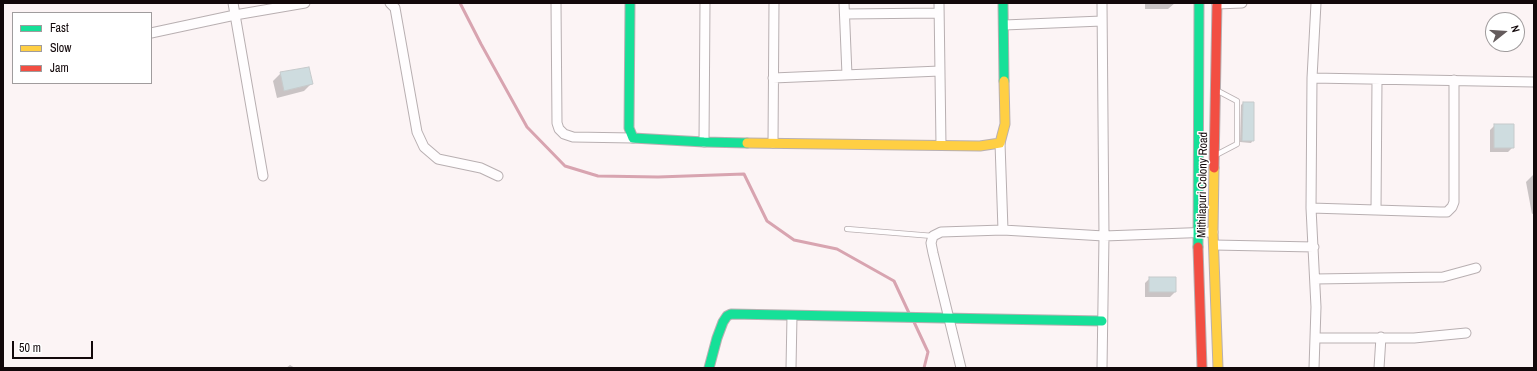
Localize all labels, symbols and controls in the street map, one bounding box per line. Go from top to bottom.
legend [12,12,152,84]
north arrow [1485,12,1525,52]
text: Fast [50,20,69,36]
text: N [1508,24,1523,34]
text: Slow [50,40,71,56]
text: Jam [50,60,69,76]
street label: Mithilapuri Colony Road [1195,132,1211,238]
scale bar [14,333,95,359]
text: 50 m [19,340,41,356]

